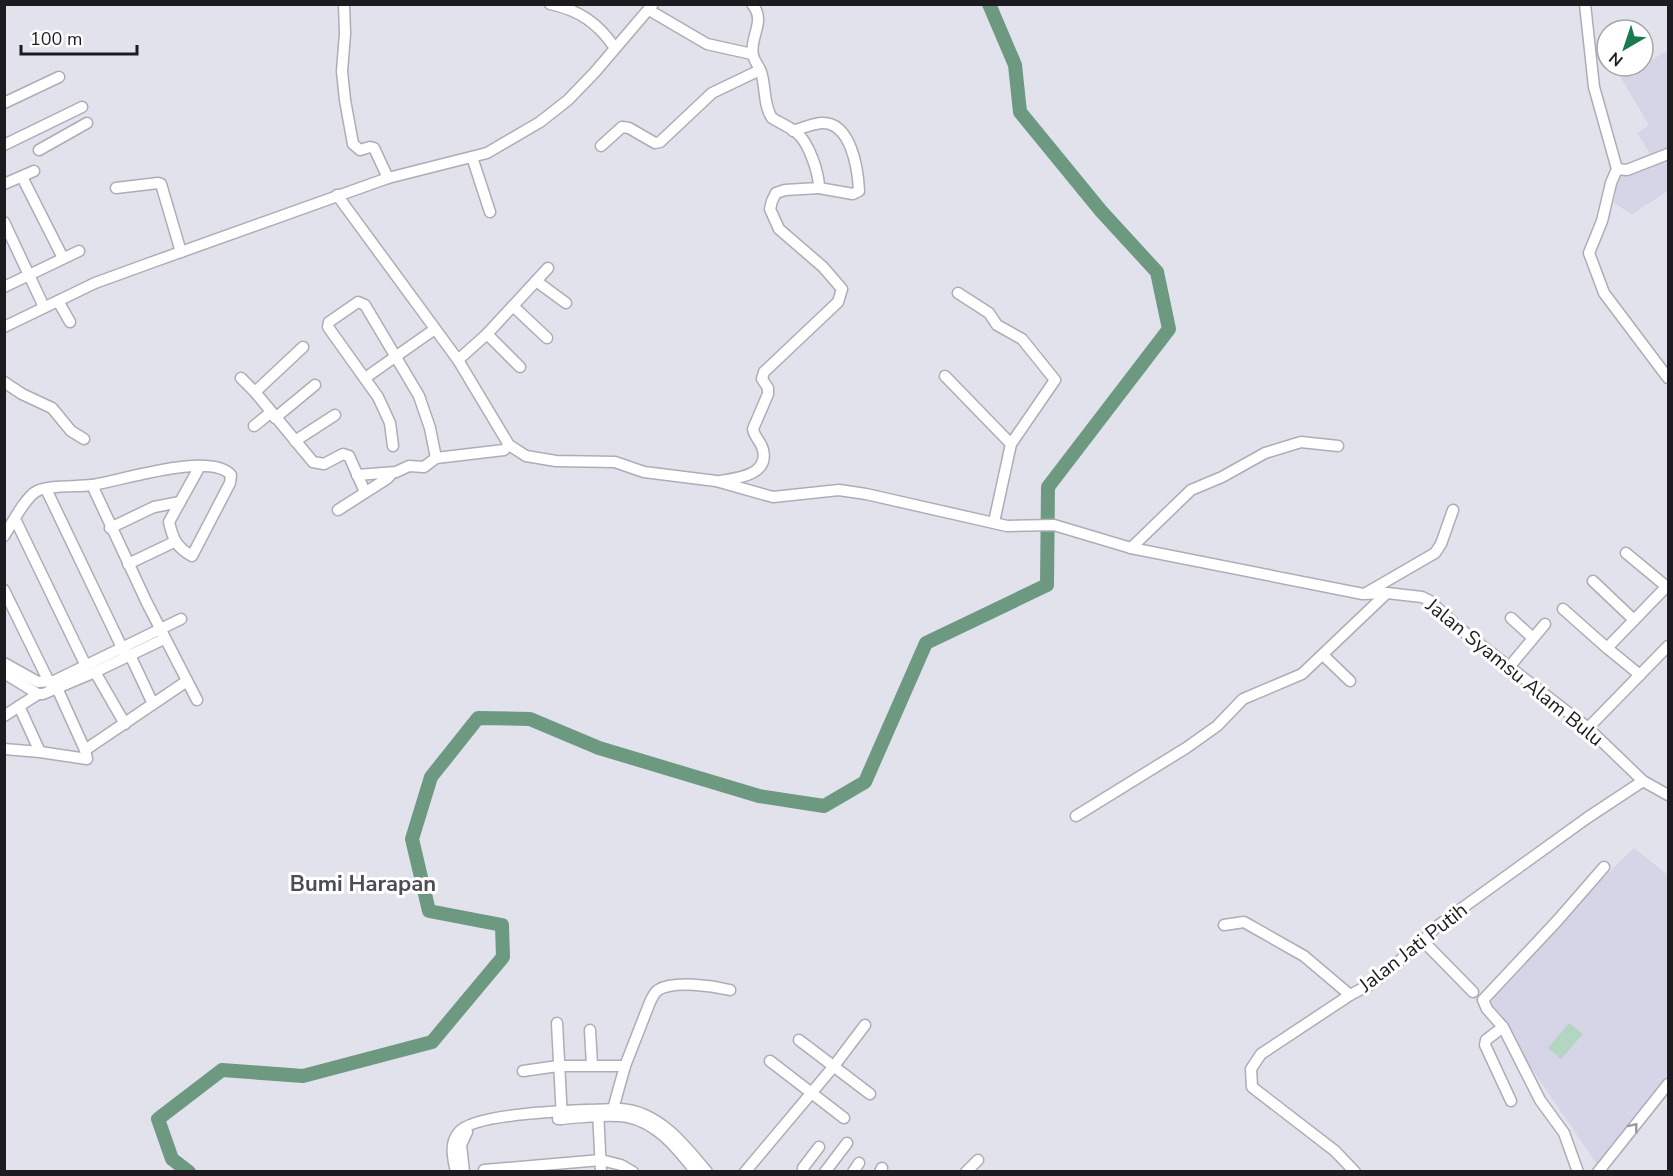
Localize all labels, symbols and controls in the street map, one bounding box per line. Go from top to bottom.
scale bar [21,18,136,56]
north arrow [1595,18,1655,78]
text: 100 m [30,27,82,51]
text: N [1605,47,1628,71]
street label: Jalan Syamsu Alam Bulu [1419,592,1609,753]
district label: Bumi Harapan [290,869,436,899]
street label: Jalan Jati Putih [1353,897,1473,999]
one-way arrow [1626,1123,1637,1134]

